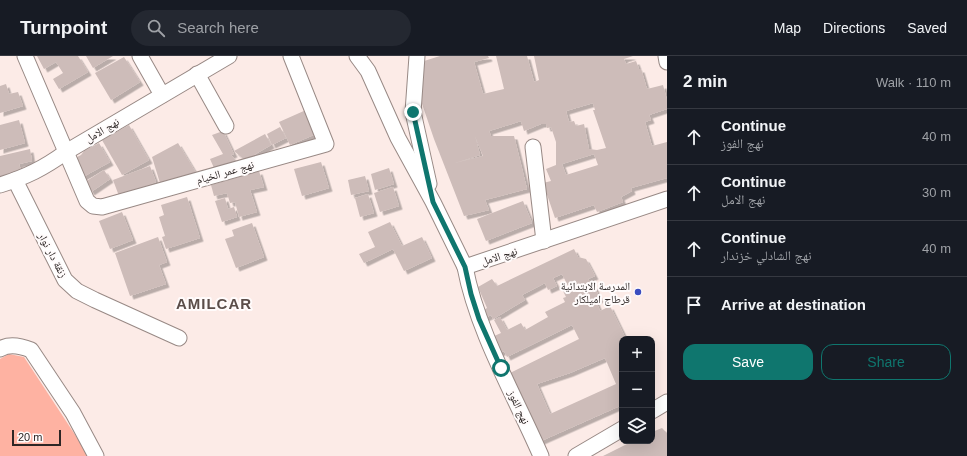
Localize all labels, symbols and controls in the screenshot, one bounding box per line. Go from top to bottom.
search box [131,10,411,46]
text: Turnpoint [20,17,107,38]
icon: search [145,17,167,39]
text: Search here [177,19,259,36]
text: Map [774,20,801,36]
text: Directions [823,20,885,36]
text: Saved [907,20,947,36]
text: 2 min [683,72,727,91]
text: Walk · 110 m [876,75,951,90]
route end [404,103,422,121]
street label: نهج الامل [83,115,122,146]
text: Continue [721,117,786,134]
icon: ahead [683,126,705,148]
text: 40 m [922,129,951,144]
text: نهج الفوز [721,136,764,151]
street label: نهج عمر الخيام [195,158,256,187]
text: Continue [721,173,786,190]
icon: ahead [683,182,705,204]
text: 30 m [922,185,951,200]
text: نهج الامل [721,192,765,207]
text: Continue [721,229,786,246]
street label: زنقة دار نوار [36,230,70,279]
icon: ahead [683,238,705,260]
text: 40 m [922,241,951,256]
street label: نهج الامل [479,245,519,268]
text: نهج الشادلي خزندار [721,248,812,263]
place label: المدرسة الابتدائية قرطاج اميلكار [561,280,630,306]
marker: المدرسة الابتدائية قرطاج اميلكار [633,287,643,297]
icon: arrive [683,294,705,316]
district label: AMILCAR [176,295,252,312]
text: Arrive at destination [721,296,866,313]
map controls [619,336,655,444]
button: + [619,336,655,372]
button: Save [683,344,813,380]
button: Share [821,344,951,380]
route start [492,359,510,377]
button: − [619,372,655,408]
street label: نهج الفوز [505,387,532,426]
button: layers [619,408,655,444]
scale bar [12,428,61,447]
text: 20 m [18,431,42,443]

